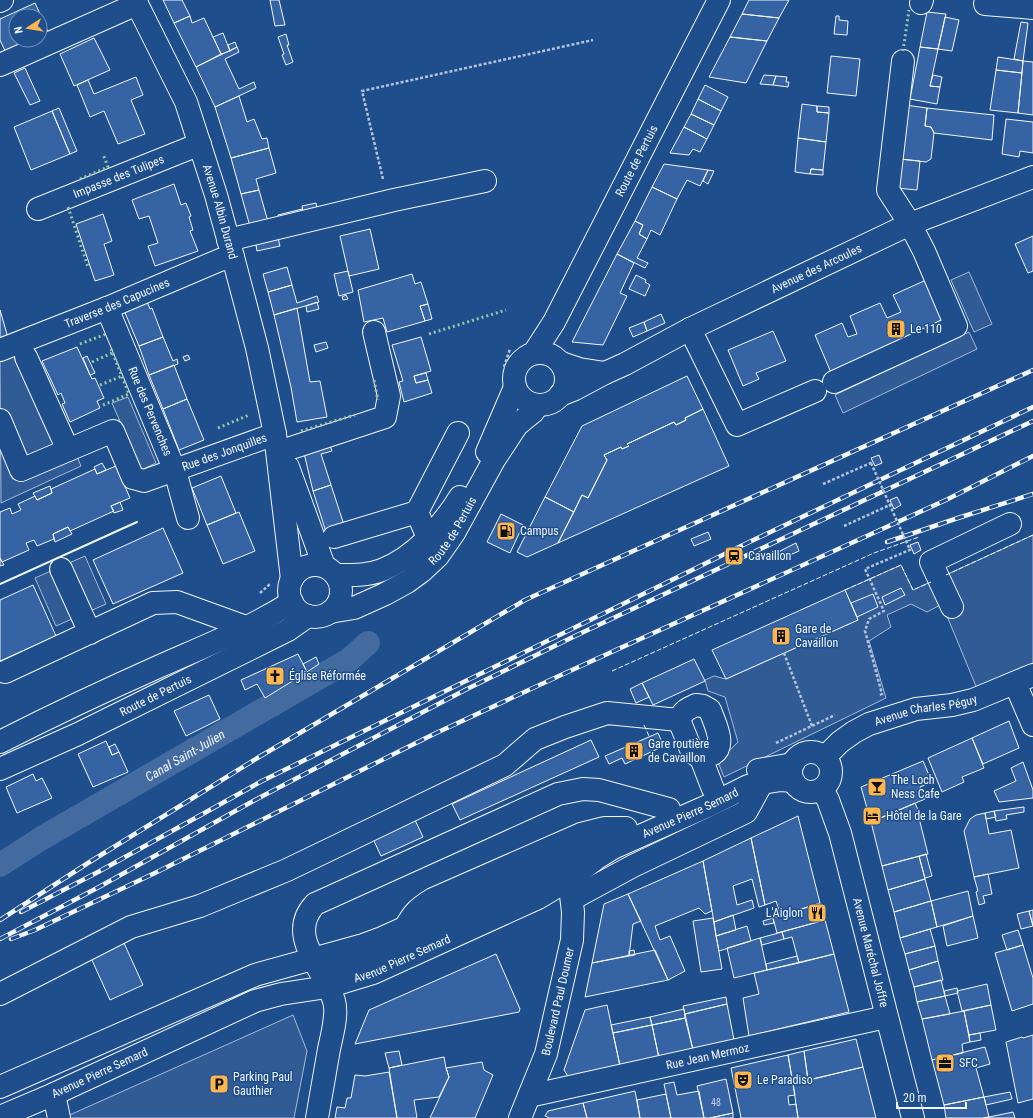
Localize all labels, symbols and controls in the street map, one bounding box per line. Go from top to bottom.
north arrow [8,8,48,48]
text: N [12,25,26,35]
street label: Route de Pertuis [613,123,661,199]
street label: Impasse des Tulipes [71,152,166,201]
street label: Avenue Albin Durand [200,163,240,261]
street label: Avenue des Arcoules [769,241,864,296]
street label: Traverse des Capucines [62,275,172,331]
building icon: Le 110 [885,318,907,340]
place label: Le 110 [910,322,942,336]
street label: Rue des Pervenches [125,365,175,458]
street label: Rue des Jonquilles [180,431,269,474]
street label: Route de Pertuis [426,494,479,568]
fuel station icon: Campus [495,520,517,542]
place label: Campus [520,524,559,538]
station icon: Cavaillon [723,545,745,567]
place label: Cavaillon [748,549,792,563]
place label: Gare de Cavaillon [795,622,839,650]
building icon: Gare de Cavaillon [770,625,792,647]
church icon: Église Réformée [264,665,286,687]
place label: Église Réformée [289,668,366,683]
street label: Route de Pertuis [117,672,194,719]
street label: Avenue Charles Péguy [873,692,979,729]
water label: Canal Saint-Julien [142,726,227,784]
place label: Gare routière de Cavaillon [648,737,710,765]
building icon: Gare routière de Cavaillon [623,740,645,762]
place label: The Loch Ness Cafe [891,773,940,801]
bar icon: The Loch Ness Cafe [866,776,888,798]
street label: Avenue Pierre Semard [640,785,741,841]
hotel icon: Hôtel de la Gare [861,805,883,827]
place label: Hôtel de la Gare [886,809,962,823]
street label: Avenue Maréchal Joffre [850,896,891,1009]
restaurant icon: L'Aiglon [806,902,828,924]
place label: L'Aiglon [766,906,803,920]
street label: Avenue Pierre Semard [352,932,453,985]
street label: Boulevard Paul Doumer [539,946,577,1057]
street label: Rue Jean Mermoz [665,1040,751,1072]
street label: Avenue Pierre Semard [49,1045,150,1101]
office icon: SFC [934,1052,956,1074]
place label: SFC [959,1056,978,1070]
theatre icon: Le Paradiso [732,1069,754,1091]
place label: Parking Paul Gauthier [233,1070,293,1098]
parking icon: Parking Paul Gauthier [208,1073,230,1095]
place label: Le Paradiso [757,1073,813,1087]
scale bar [897,1084,966,1110]
text: 20 m [903,1091,927,1105]
house number: 48 [711,1097,721,1108]

